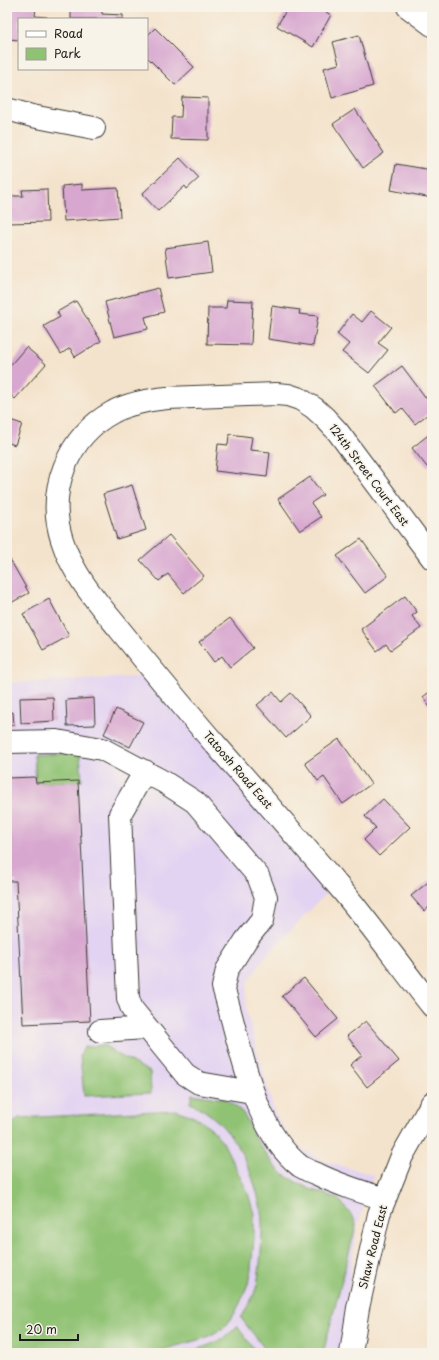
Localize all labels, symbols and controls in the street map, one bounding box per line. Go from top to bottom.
legend [18,18,148,70]
text: Road [54,24,83,42]
text: Park [54,44,81,62]
street label: 124th Street Court East [325,420,414,530]
street label: Tatoosh Road East [200,727,277,813]
street label: Shaw Road East [354,1202,391,1291]
scale bar [20,1316,78,1342]
text: 20 m [26,1320,57,1338]

